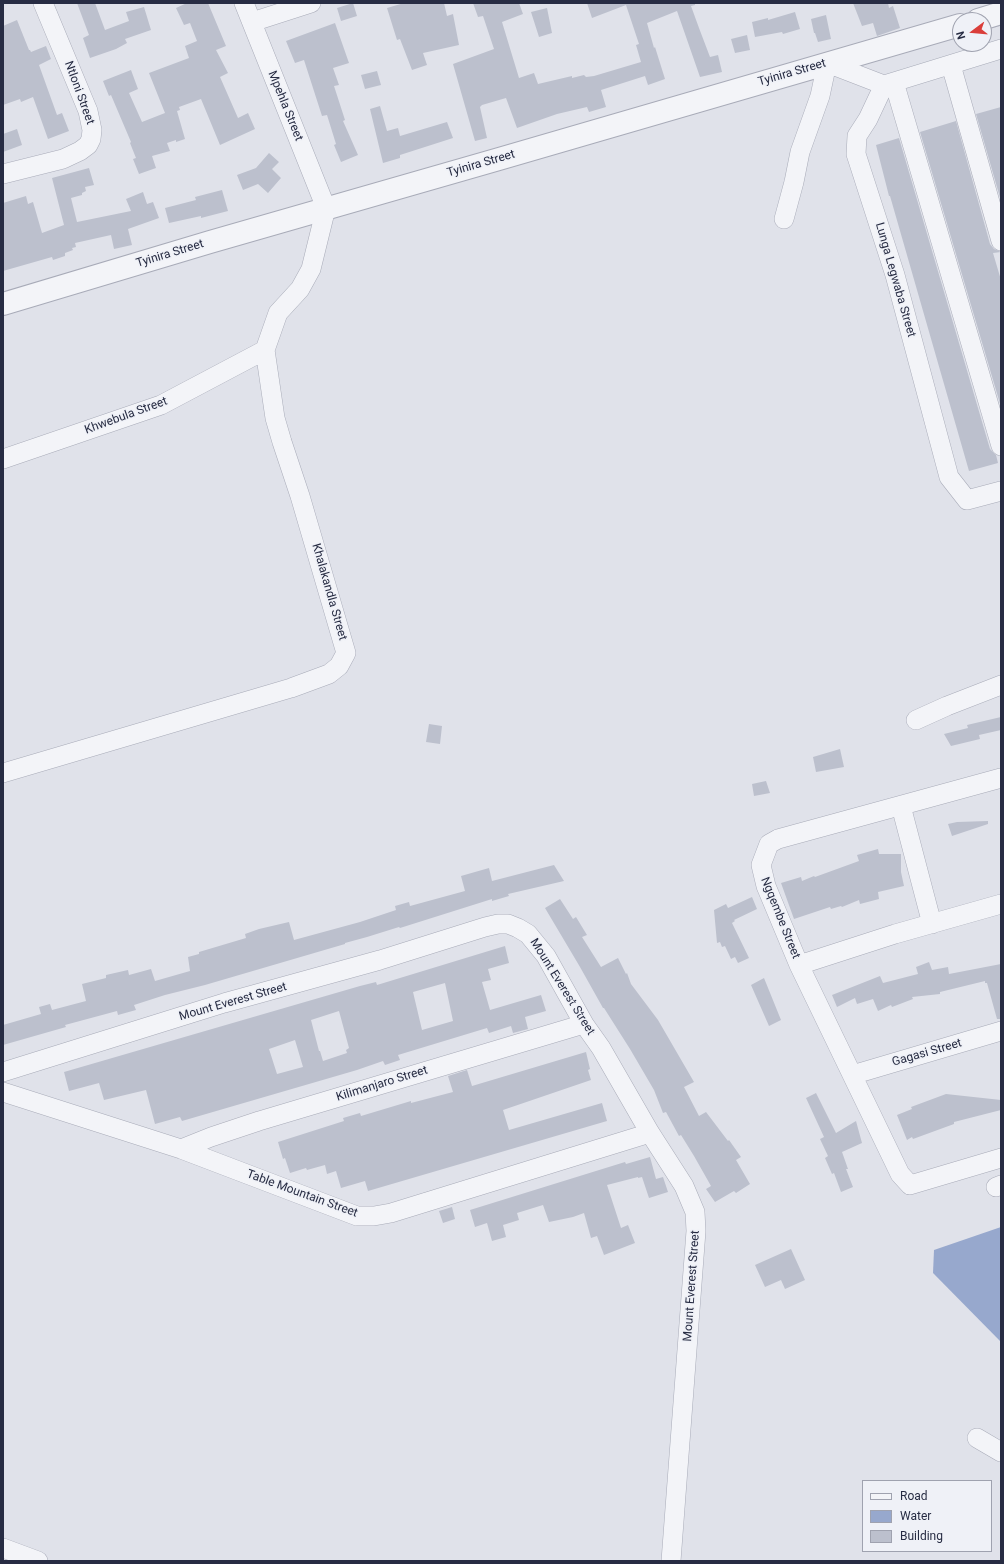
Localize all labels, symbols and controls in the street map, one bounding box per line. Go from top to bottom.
north arrow [952,12,992,52]
text: N [954,30,968,41]
street label: Tyinira Street [756,56,828,90]
street label: Ntloni Street [61,59,97,127]
street label: Mpehla Street [264,69,306,143]
street label: Tyinira Street [445,147,517,181]
street label: Lunga Legwaba Street [872,221,918,339]
street label: Tyinira Street [134,237,206,271]
street label: Khwebula Street [83,394,169,438]
street label: Khalakandla Street [308,542,350,642]
street label: Ngqembe Street [757,875,803,961]
street label: Mount Everest Street [526,936,598,1038]
street label: Mount Everest Street [178,980,288,1024]
street label: Gagasi Street [891,1036,963,1070]
street label: Kilimanjaro Street [335,1063,429,1105]
street label: Table Mountain Street [244,1167,360,1221]
street label: Mount Everest Street [681,1230,703,1342]
legend [862,1480,992,1552]
text: Road [900,1489,928,1503]
text: Water [900,1509,931,1523]
text: Building [900,1529,943,1543]

